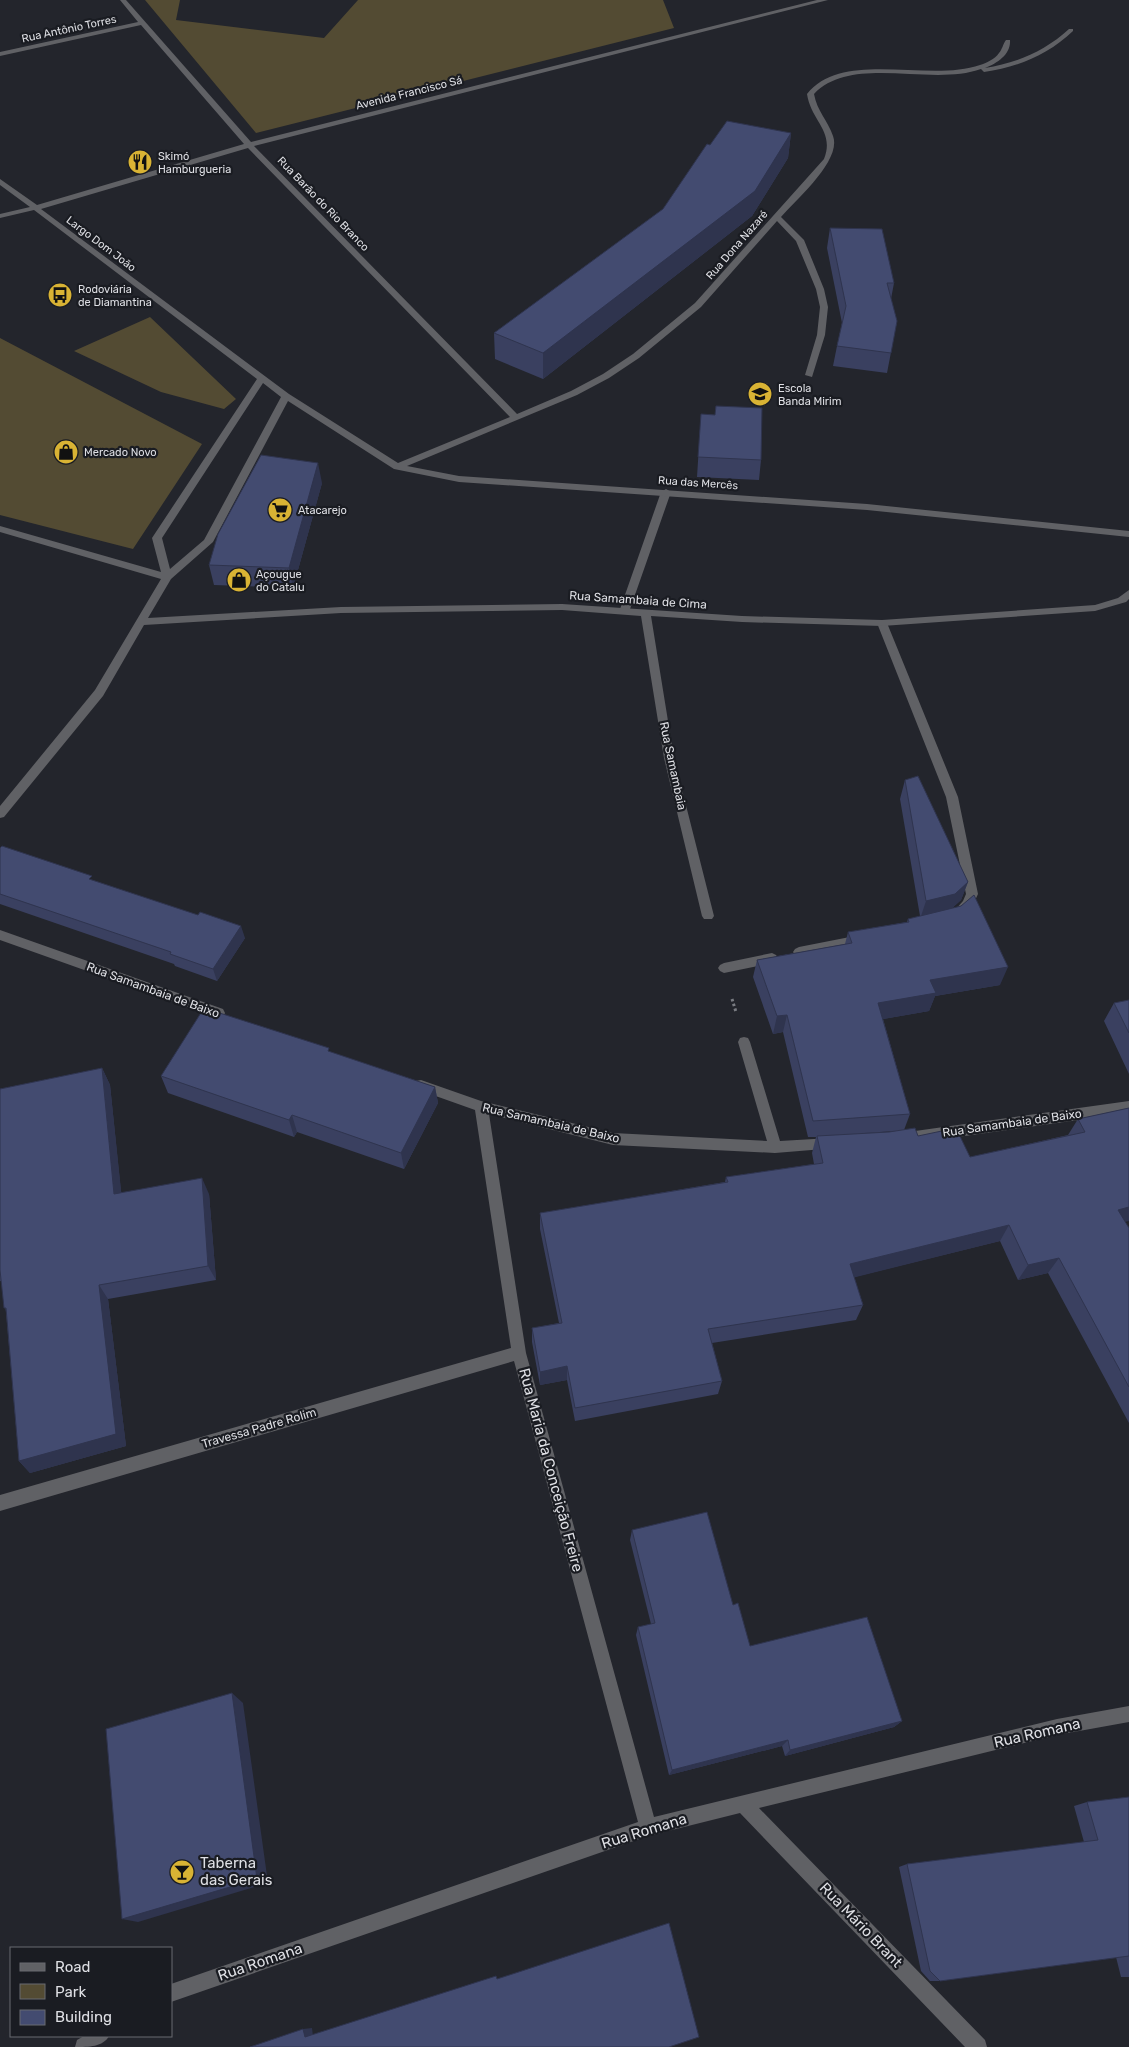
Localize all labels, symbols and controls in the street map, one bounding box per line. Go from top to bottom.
street label: Rua Antônio Torres [20,13,118,45]
street label: Avenida Francisco Sá [354,73,464,113]
restaurant icon: Skimó Hamburgueria [127,149,153,175]
place label: Skimó Hamburgueria [158,150,231,176]
street label: Rua Barão do Rio Branco [274,154,372,254]
street label: Rua Dona Nazaré [703,208,771,282]
street label: Largo Dom João [64,214,138,274]
bus stop icon: Rodoviária de Diamantina [47,282,73,308]
place label: Rodoviária de Diamantina [78,283,152,309]
school or university icon: Escola Banda Mirim [747,381,773,407]
place label: Escola Banda Mirim [778,382,842,408]
shop icon: Mercado Novo [53,439,79,465]
place label: Mercado Novo [84,446,157,459]
street label: Rua das Mercês [657,474,739,492]
supermarket icon: Atacarejo [267,497,293,523]
place label: Atacarejo [298,504,347,517]
shop icon: Açougue do Catalu [226,567,252,593]
place label: Açougue do Catalu [256,568,305,594]
street label: Rua Samambaia de Cima [569,588,707,612]
street label: Rua Samambaia [657,721,689,811]
street label: Rua Samambaia de Baixo [85,959,221,1021]
street label: Rua Samambaia de Baixo [481,1100,621,1146]
street label: Rua Samambaia de Baixo [941,1106,1083,1140]
street label: Rua Maria da Conceição Freire [515,1366,587,1574]
street label: Travessa Padre Rolim [200,1405,318,1451]
street label: Rua Romana [992,1714,1082,1752]
street label: Rua Romana [599,1810,689,1852]
place label: Taberna das Gerais [200,1854,273,1889]
bar icon: Taberna das Gerais [169,1859,195,1885]
street label: Rua Mário Brant [816,1879,906,1971]
street label: Rua Romana [215,1939,305,1985]
legend [10,1947,172,2037]
text: Road [55,1958,91,1976]
text: Park [55,1983,86,2001]
text: Building [55,2008,112,2026]

